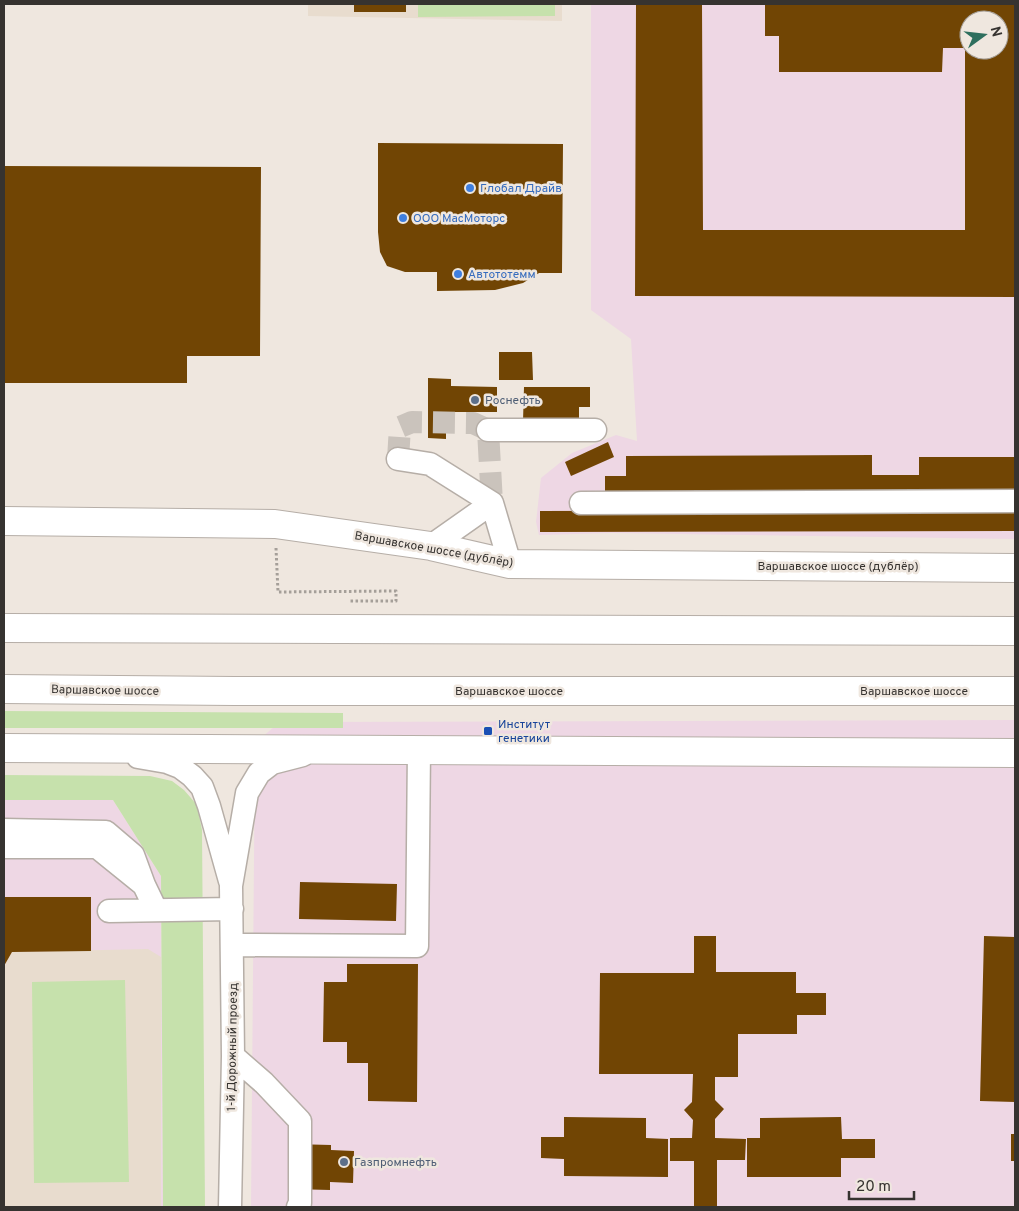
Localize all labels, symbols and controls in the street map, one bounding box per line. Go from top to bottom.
north arrow [959,10,1009,60]
text: N [986,25,1005,39]
place label: Глобал Драйв [480,181,562,197]
marker: Глобал Драйв [464,182,476,194]
place label: ООО МасМоторс [413,211,505,227]
marker: ООО МасМоторс [397,212,409,224]
place label: Автототемм [468,267,536,283]
marker: Автототемм [452,268,464,280]
place label: Роснефть [485,393,541,409]
marker: Роснефть [469,394,481,406]
street label: Варшавское шоссе (дублёр) [353,528,514,572]
street label: Варшавское шоссе (дублёр) [758,559,919,575]
street label: Варшавское шоссе [51,682,159,700]
street label: Варшавское шоссе [455,684,563,700]
street label: Варшавское шоссе [860,684,968,700]
place label: Институт генетики [498,717,551,747]
marker: Институт генетики [482,725,494,737]
street label: 1-й Дорожный проезд [224,983,242,1111]
place label: Газпромнефть [354,1155,437,1171]
marker: Газпромнефть [338,1156,350,1168]
scale bar [849,1168,914,1200]
text: 20 m [856,1178,891,1197]

